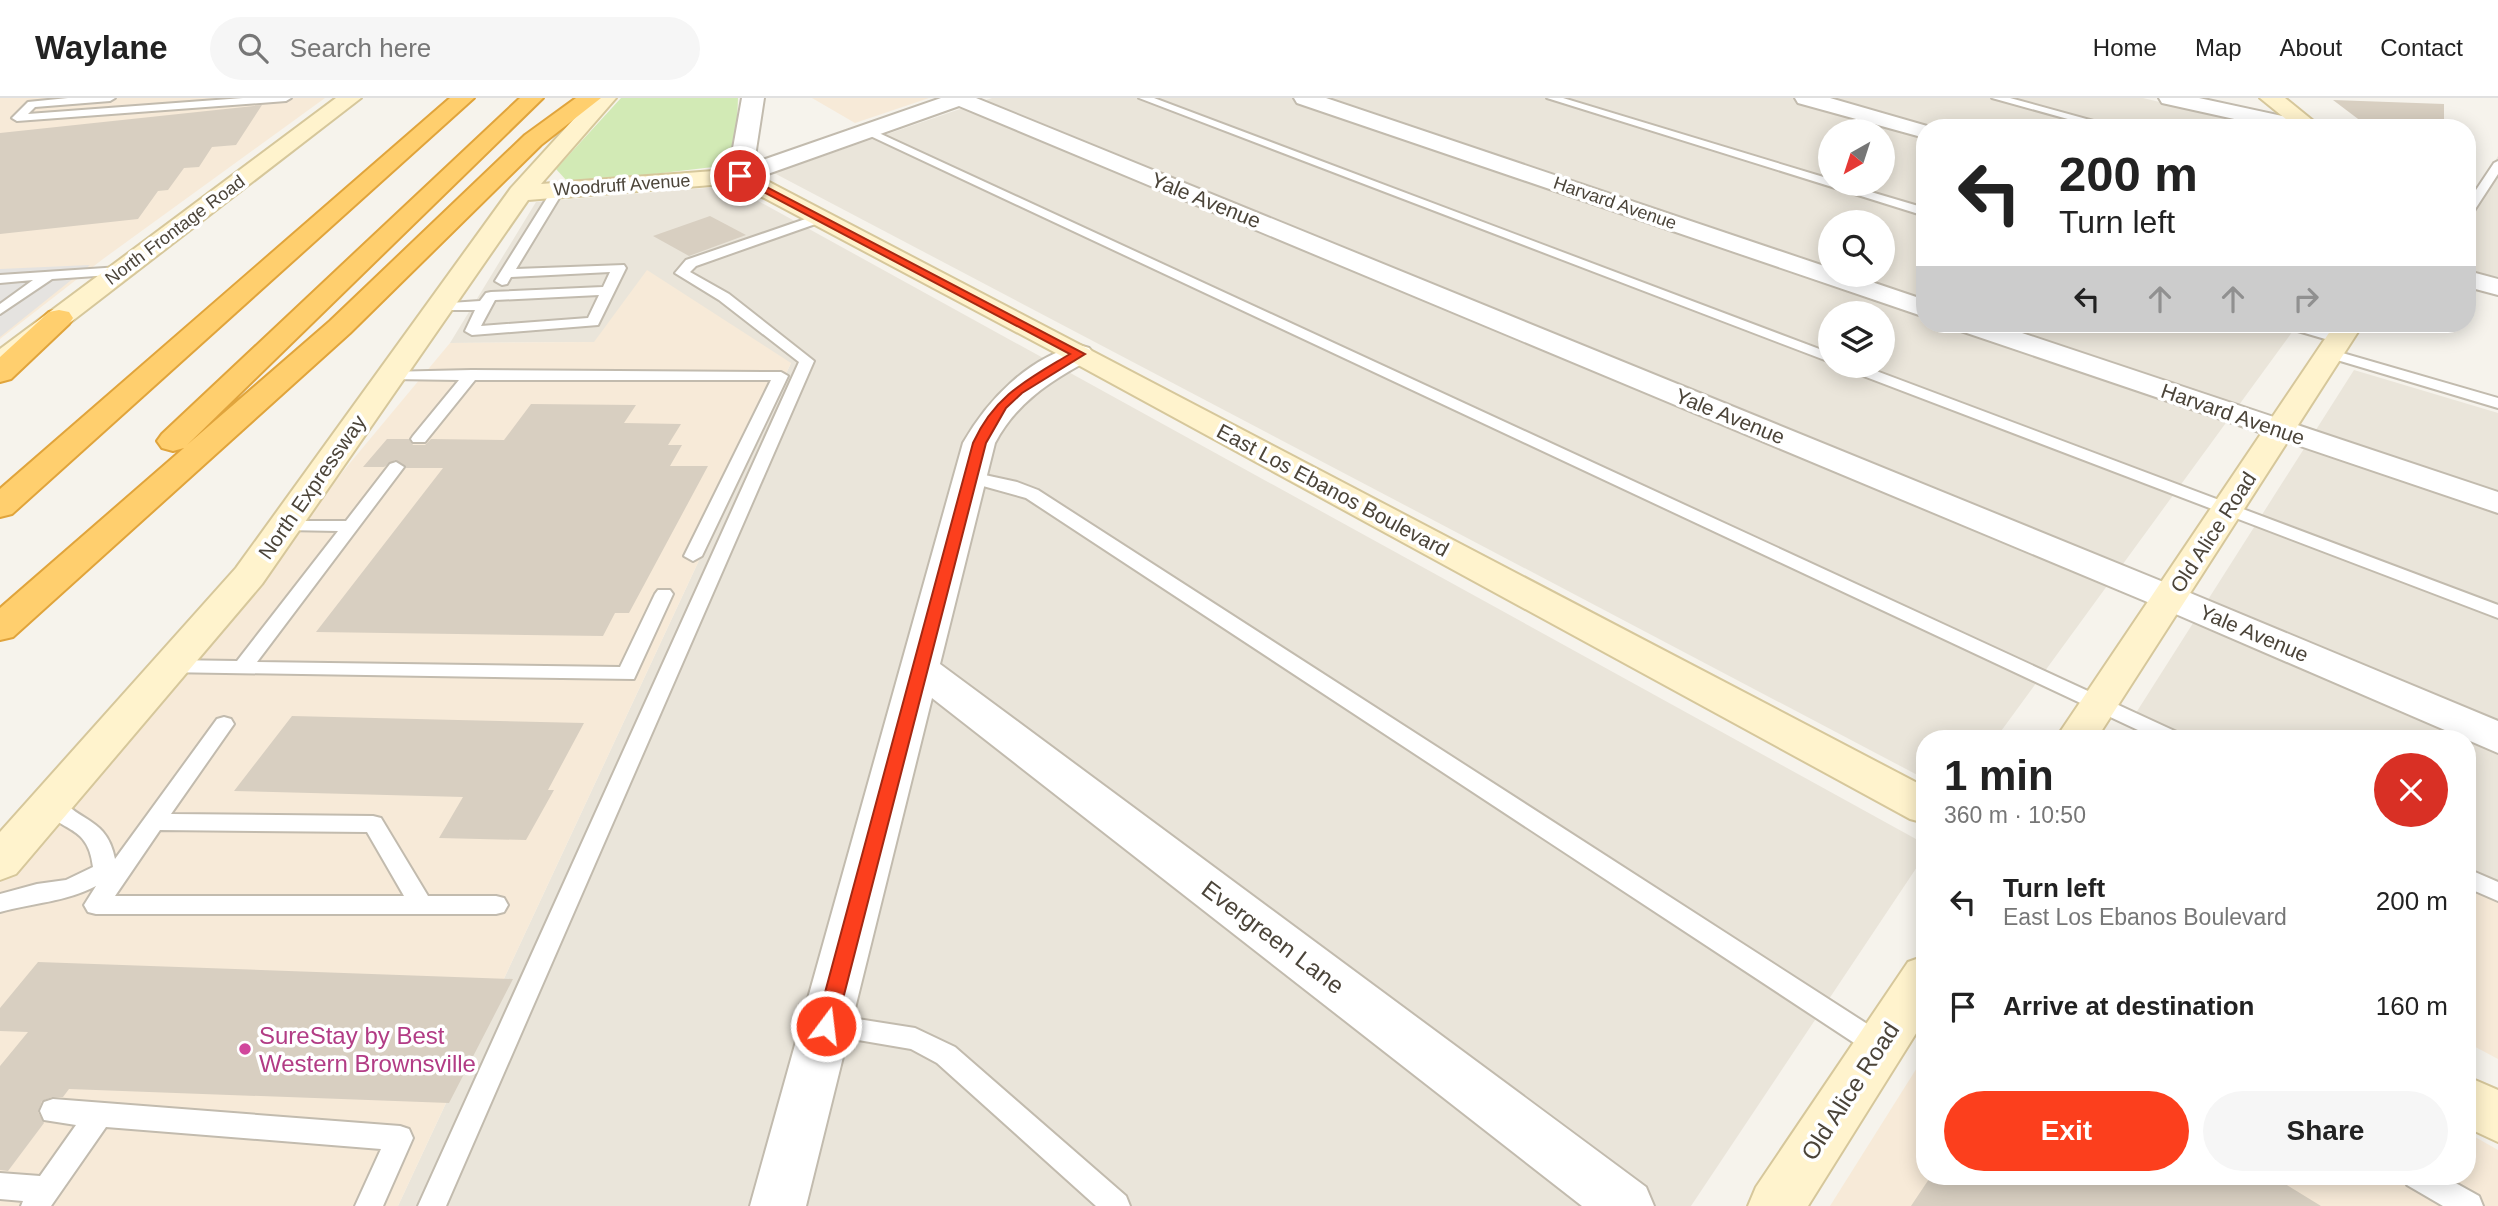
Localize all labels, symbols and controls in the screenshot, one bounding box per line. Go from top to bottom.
search box [210,17,700,80]
text: Waylane [35,29,168,66]
icon: search [234,29,272,67]
text: Search here [290,33,431,63]
text: Home [2093,34,2157,61]
text: Map [2195,34,2242,61]
text: About [2280,34,2342,61]
text: Contact [2380,34,2463,61]
north arrow [1818,119,1895,196]
map controls [1818,119,1895,378]
pin [710,146,770,206]
icon: left [1944,147,2035,238]
text: 200 m [2059,147,2198,201]
icon: arrive [721,157,759,195]
street label: Yale Avenue [1148,168,1264,232]
street label: Woodruff Avenue [553,170,691,200]
street label: North Frontage Road [101,171,249,289]
street label: Harvard Avenue [1551,173,1679,233]
text: Turn left [2059,204,2175,240]
button: search [1818,210,1895,287]
icon: left [2068,280,2106,318]
icon: ahead [2141,280,2179,318]
icon: ahead [2214,280,2252,318]
icon: right [2287,280,2325,318]
button: layers [1818,301,1895,378]
street label: Harvard Avenue [2158,379,2308,449]
street label: Yale Avenue [1672,384,1788,448]
street label: North Expressway [254,410,371,563]
street label: East Los Ebanos Boulevard [1213,419,1453,561]
street label: Old Alice Road [2166,467,2260,597]
street label: Yale Avenue [2196,600,2312,666]
text: 1 min [1944,752,2054,799]
button: close [2374,753,2448,827]
text: 360 m · 10:50 [1944,802,2086,828]
text: Turn left [2003,873,2105,903]
street label: Evergreen Lane [1197,875,1349,999]
icon: left [1944,883,1982,921]
text: 200 m [2376,886,2448,916]
text: East Los Ebanos Boulevard [2003,904,2287,930]
icon: arrive [1944,988,1982,1026]
position arrow [789,989,863,1063]
text: Arrive at destination [2003,991,2254,1021]
text: 160 m [2376,991,2448,1021]
street label: Old Alice Road [1795,1017,1905,1165]
place label: SureStay by Best Western Brownsville [259,1022,476,1077]
marker: SureStay by Best Western Brownsville [237,1041,253,1057]
button: Exit [1944,1091,2189,1171]
button: Share [2203,1091,2448,1171]

